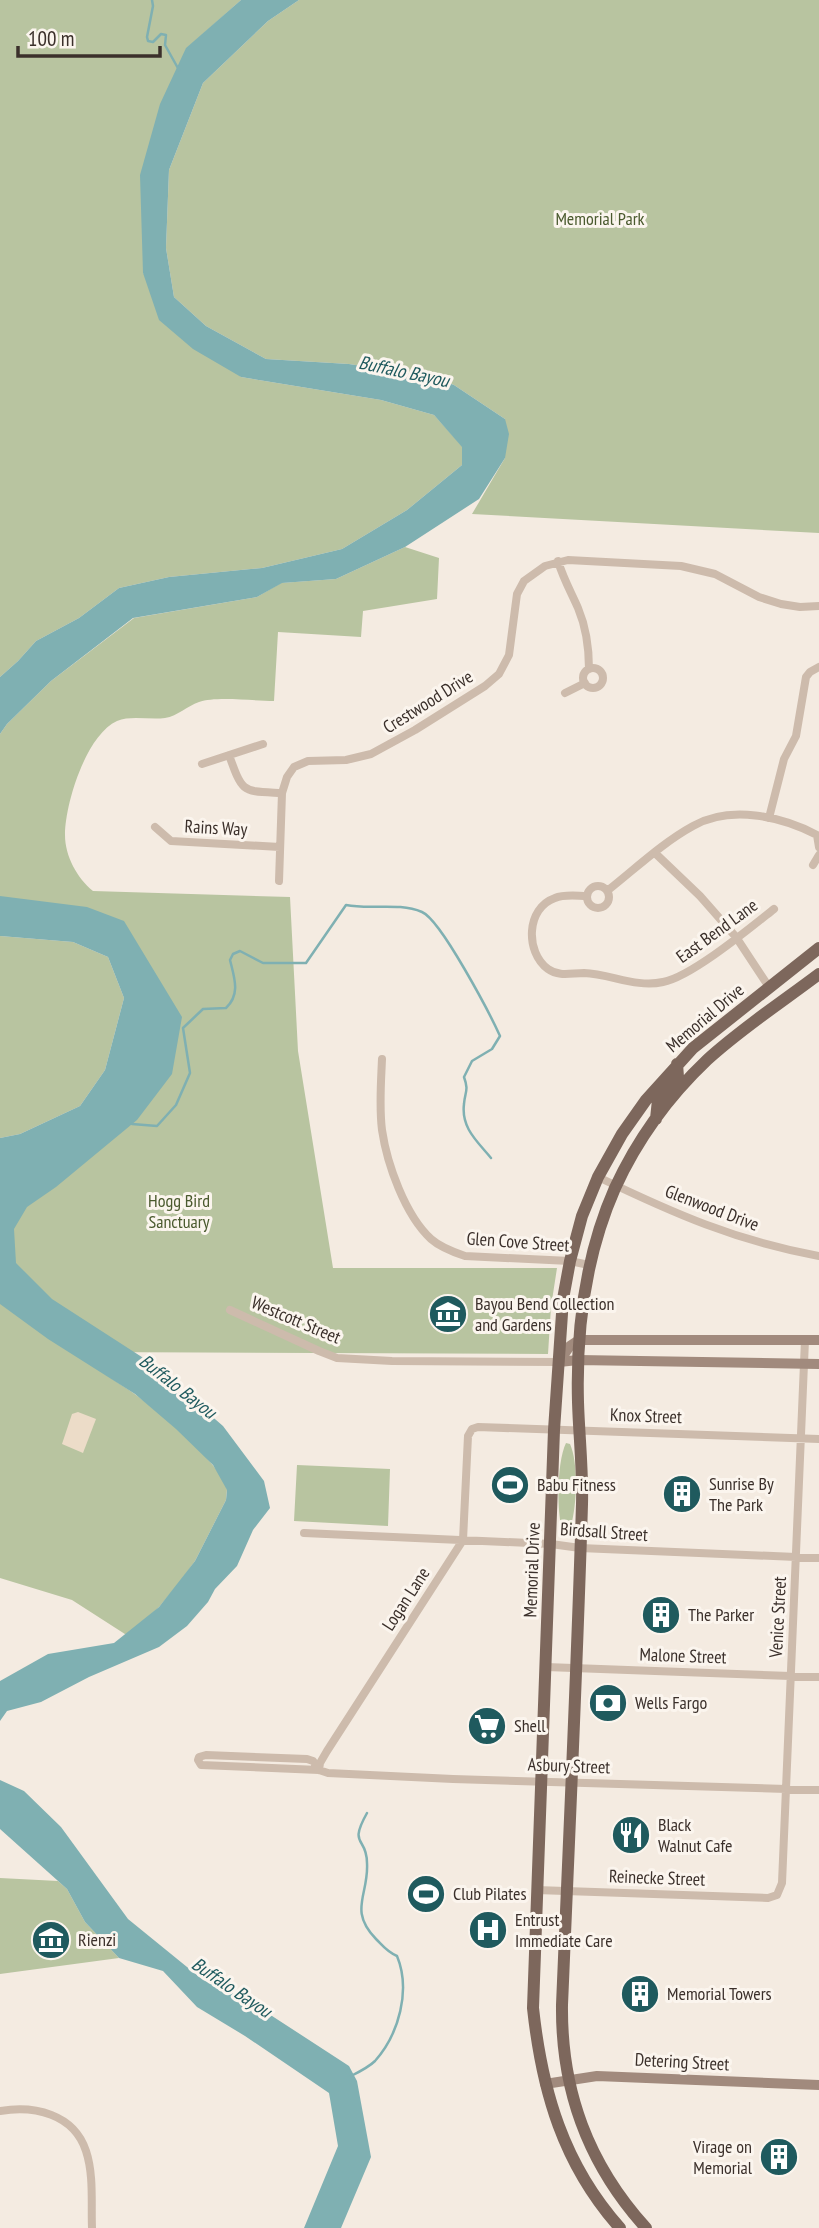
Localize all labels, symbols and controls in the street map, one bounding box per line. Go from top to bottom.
scale bar [18,14,159,58]
text: 100 m [28,25,74,52]
park label: Memorial Park [555,207,645,230]
water label: Buffalo Bayou [357,350,453,393]
street label: Crestwood Drive [378,665,477,738]
street label: Rains Way [184,814,248,841]
street label: East Bend Lane [672,893,762,968]
street label: Memorial Drive [661,978,749,1057]
street label: Glenwood Drive [662,1179,762,1236]
park label: Hogg Bird Sanctuary [148,1189,210,1233]
street label: Glen Cove Street [466,1226,570,1257]
street label: Westcott Street [248,1290,344,1349]
place label: Bayou Bend Collection and Gardens [475,1292,614,1336]
museum icon: Bayou Bend Collection and Gardens [427,1293,469,1335]
water label: Buffalo Bayou [135,1348,223,1425]
street label: Knox Street [610,1403,682,1428]
sports icon: Babu Fitness [489,1464,531,1506]
place label: Sunrise By The Park [709,1472,774,1516]
place label: Babu Fitness [537,1473,616,1496]
building icon: Sunrise By The Park [661,1473,703,1515]
street label: Birdsall Street [559,1517,649,1546]
street label: Memorial Drive [518,1522,545,1618]
street label: Logan Lane [377,1563,435,1635]
street label: Venice Street [764,1576,791,1659]
building icon: The Parker [640,1594,682,1636]
place label: The Parker [688,1603,754,1626]
street label: Malone Street [639,1642,727,1669]
bank icon: Wells Fargo [587,1682,629,1724]
place label: Wells Fargo [635,1691,708,1714]
supermarket icon: Shell [466,1705,508,1747]
place label: Shell [514,1714,546,1737]
street label: Asbury Street [527,1753,611,1778]
place label: Black Walnut Cafe [658,1813,732,1857]
restaurant icon: Black Walnut Cafe [610,1814,652,1856]
street label: Reinecke Street [609,1864,706,1891]
sports icon: Club Pilates [405,1873,447,1915]
place label: Club Pilates [453,1882,527,1905]
place label: Entrust Immediate Care [515,1908,613,1952]
hospital icon: Entrust Immediate Care [467,1909,509,1951]
museum icon: Rienzi [30,1919,72,1961]
place label: Rienzi [78,1928,116,1951]
water label: Buffalo Bayou [187,1952,278,2023]
building icon: Memorial Towers [619,1973,661,2015]
place label: Memorial Towers [667,1982,772,2005]
street label: Detering Street [634,2048,730,2075]
place label: Virage on Memorial [692,2135,753,2179]
building icon: Virage on Memorial [758,2136,800,2178]

